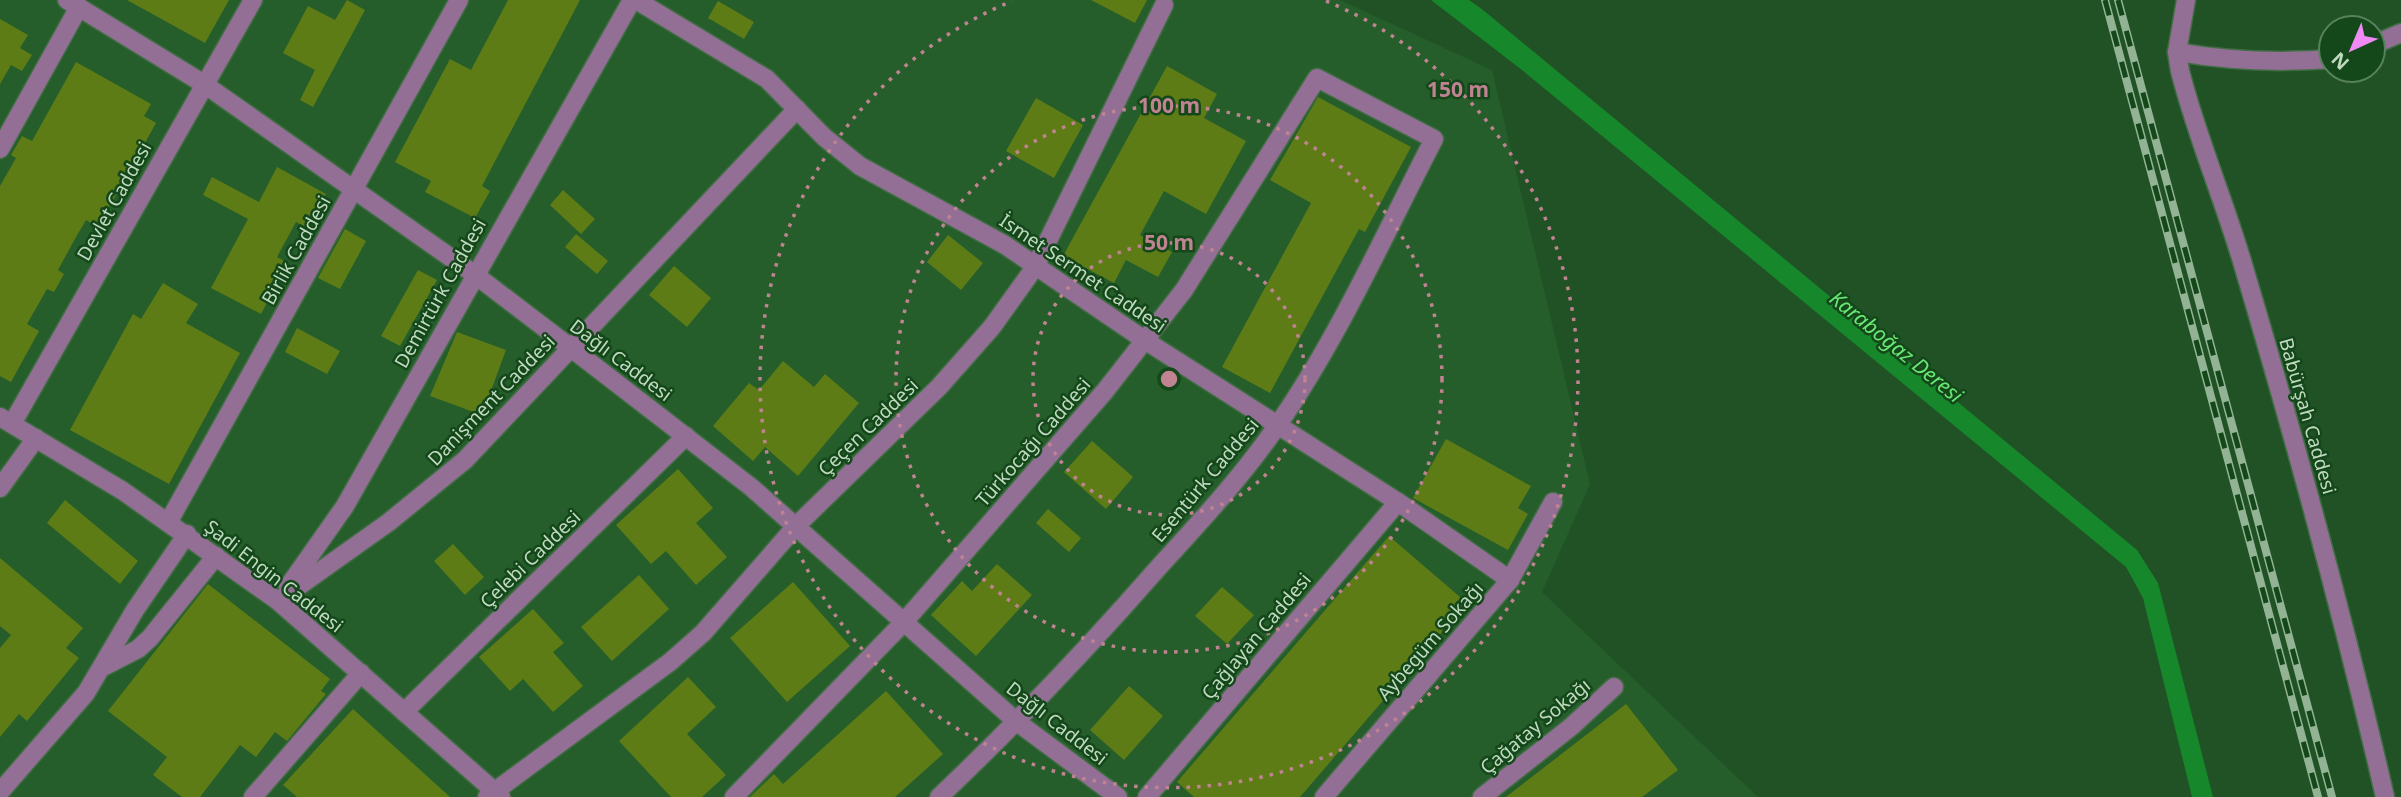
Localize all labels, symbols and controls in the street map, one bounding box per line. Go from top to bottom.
north arrow [2317,14,2387,84]
text: N [2326,47,2355,76]
text: 150 m [1427,75,1489,103]
text: 100 m [1138,91,1200,119]
street label: Devlet Caddesi [71,137,157,265]
street label: Birlik Caddesi [255,191,337,309]
street label: İsmet Sermet Caddesi [995,207,1171,339]
street label: Demirtürk Caddesi [388,213,492,373]
text: 50 m [1144,228,1194,256]
water label: Karaboğaz Deresi [1824,284,1970,409]
street label: Dağlı Caddesi [565,313,677,407]
street label: Danişment Caddesi [422,329,560,471]
street label: Babürşah Caddesi [2273,335,2343,497]
centre of rings [1157,367,1181,391]
street label: Çeçen Caddesi [812,372,924,482]
street label: Türkocağı Caddesi [970,372,1096,512]
street label: Esentürk Caddesi [1145,412,1265,548]
street label: Çelebi Caddesi [474,504,586,614]
street label: Şadi Engin Caddesi [199,514,349,638]
street label: Çağlayan Caddesi [1195,567,1317,705]
street label: Aybegüm Sokağı [1371,576,1489,706]
street label: Çağatay Sokağı [1474,672,1596,780]
street label: Dağlı Caddesi [1001,675,1113,771]

